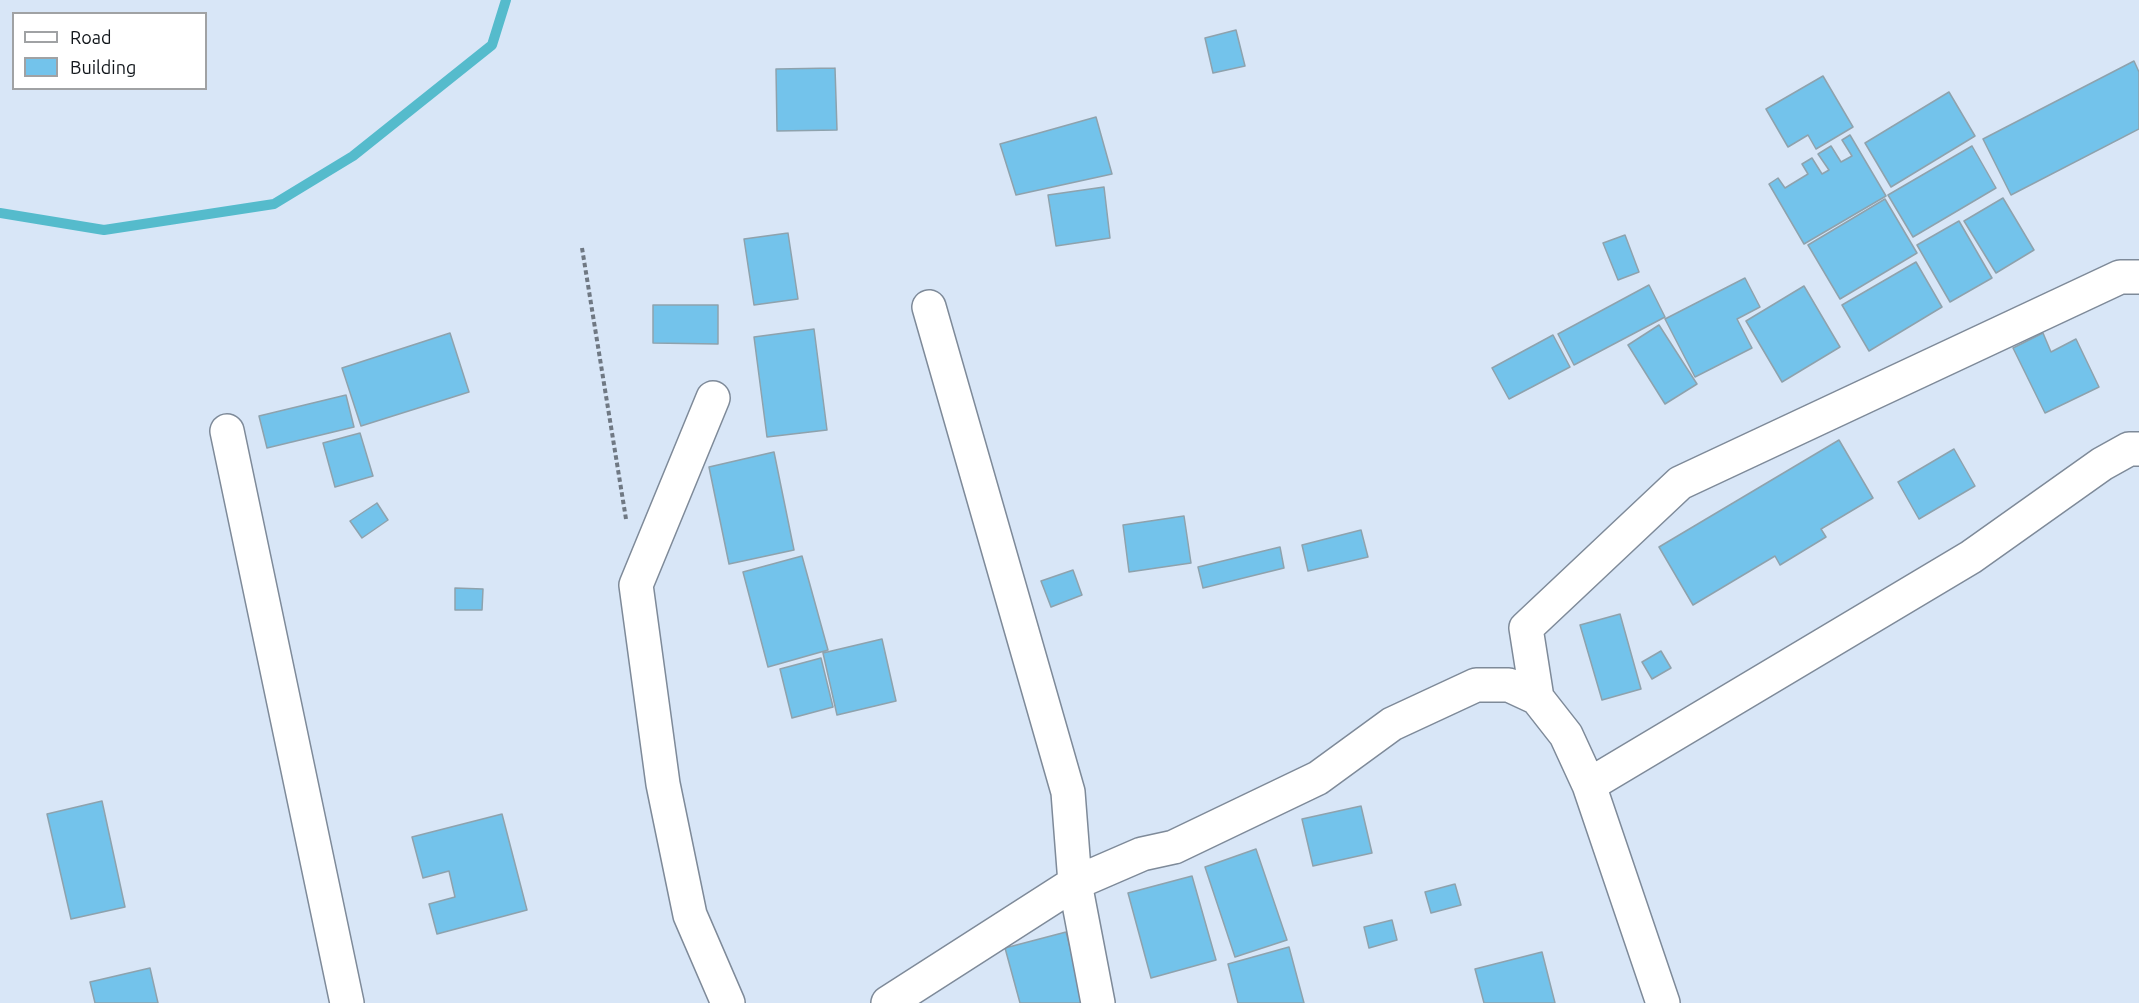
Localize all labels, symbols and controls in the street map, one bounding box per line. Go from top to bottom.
legend [12,12,207,90]
text: Road [70,27,112,47]
text: Building [70,57,136,77]

